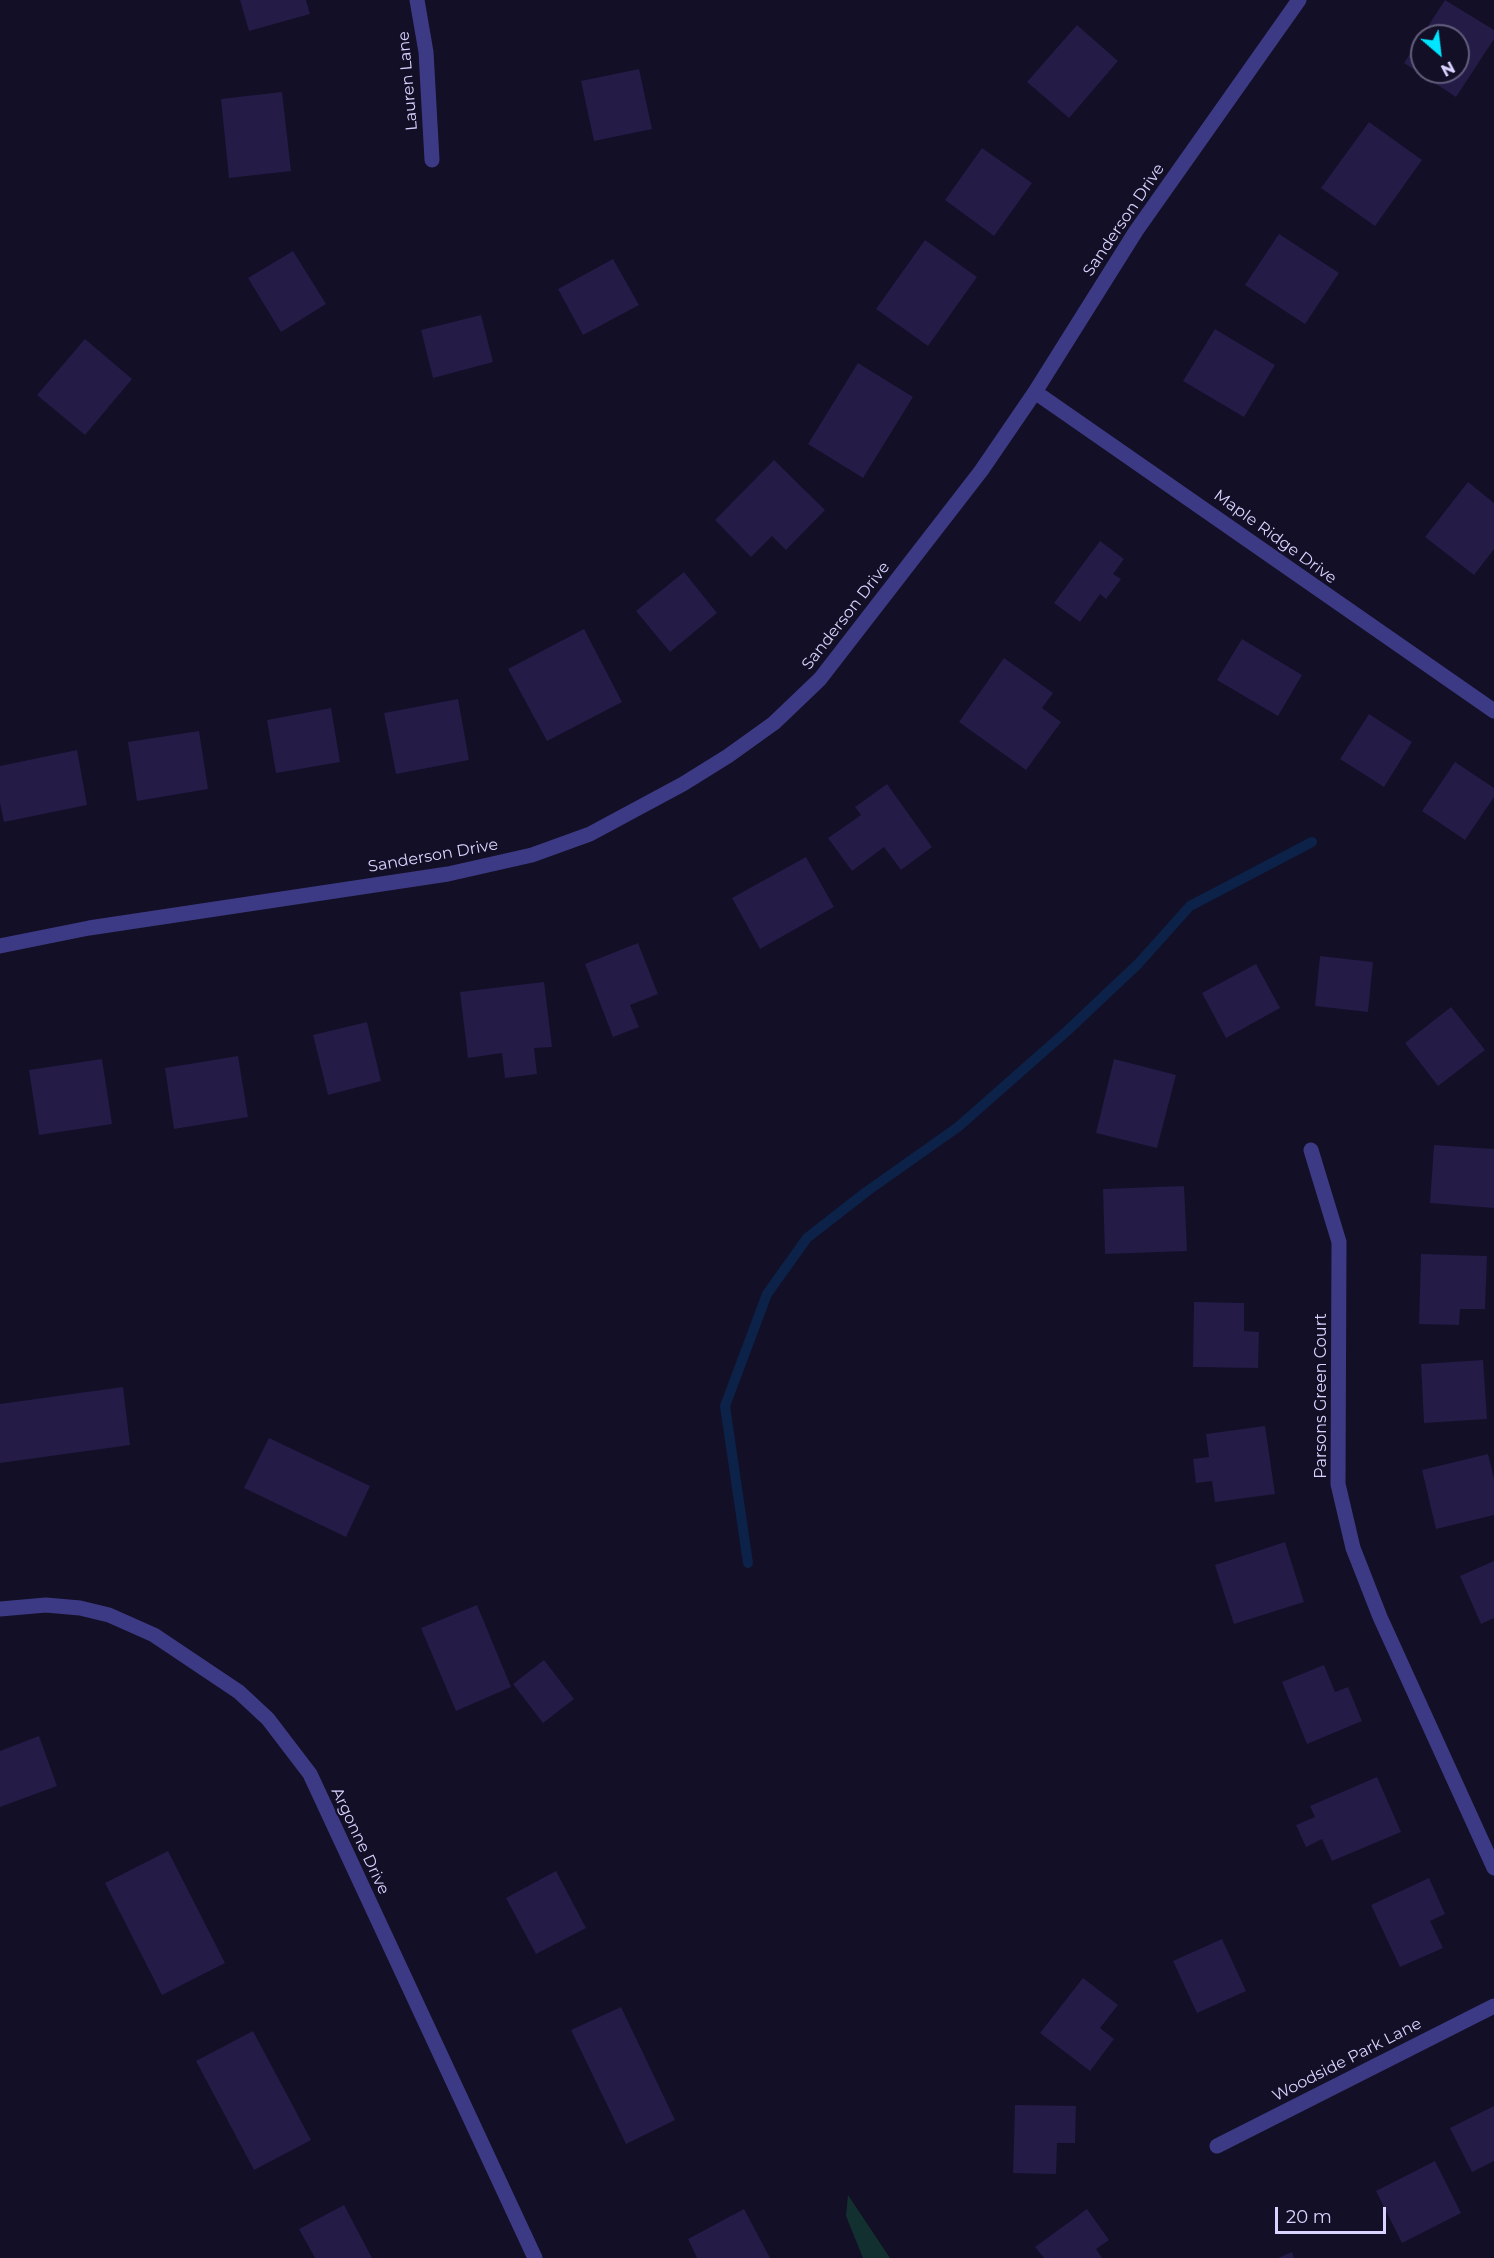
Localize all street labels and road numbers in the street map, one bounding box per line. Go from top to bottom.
street label: Lauren Lane [394,30,422,132]
street label: Sanderson Drive [1079,160,1169,280]
street label: Maple Ridge Drive [1210,486,1340,588]
street label: Sanderson Drive [798,558,894,674]
street label: Sanderson Drive [366,835,500,877]
street label: Parsons Green Court [1311,1313,1331,1479]
street label: Argonne Drive [327,1784,393,1898]
street label: Woodside Park Lane [1269,2014,1425,2106]

